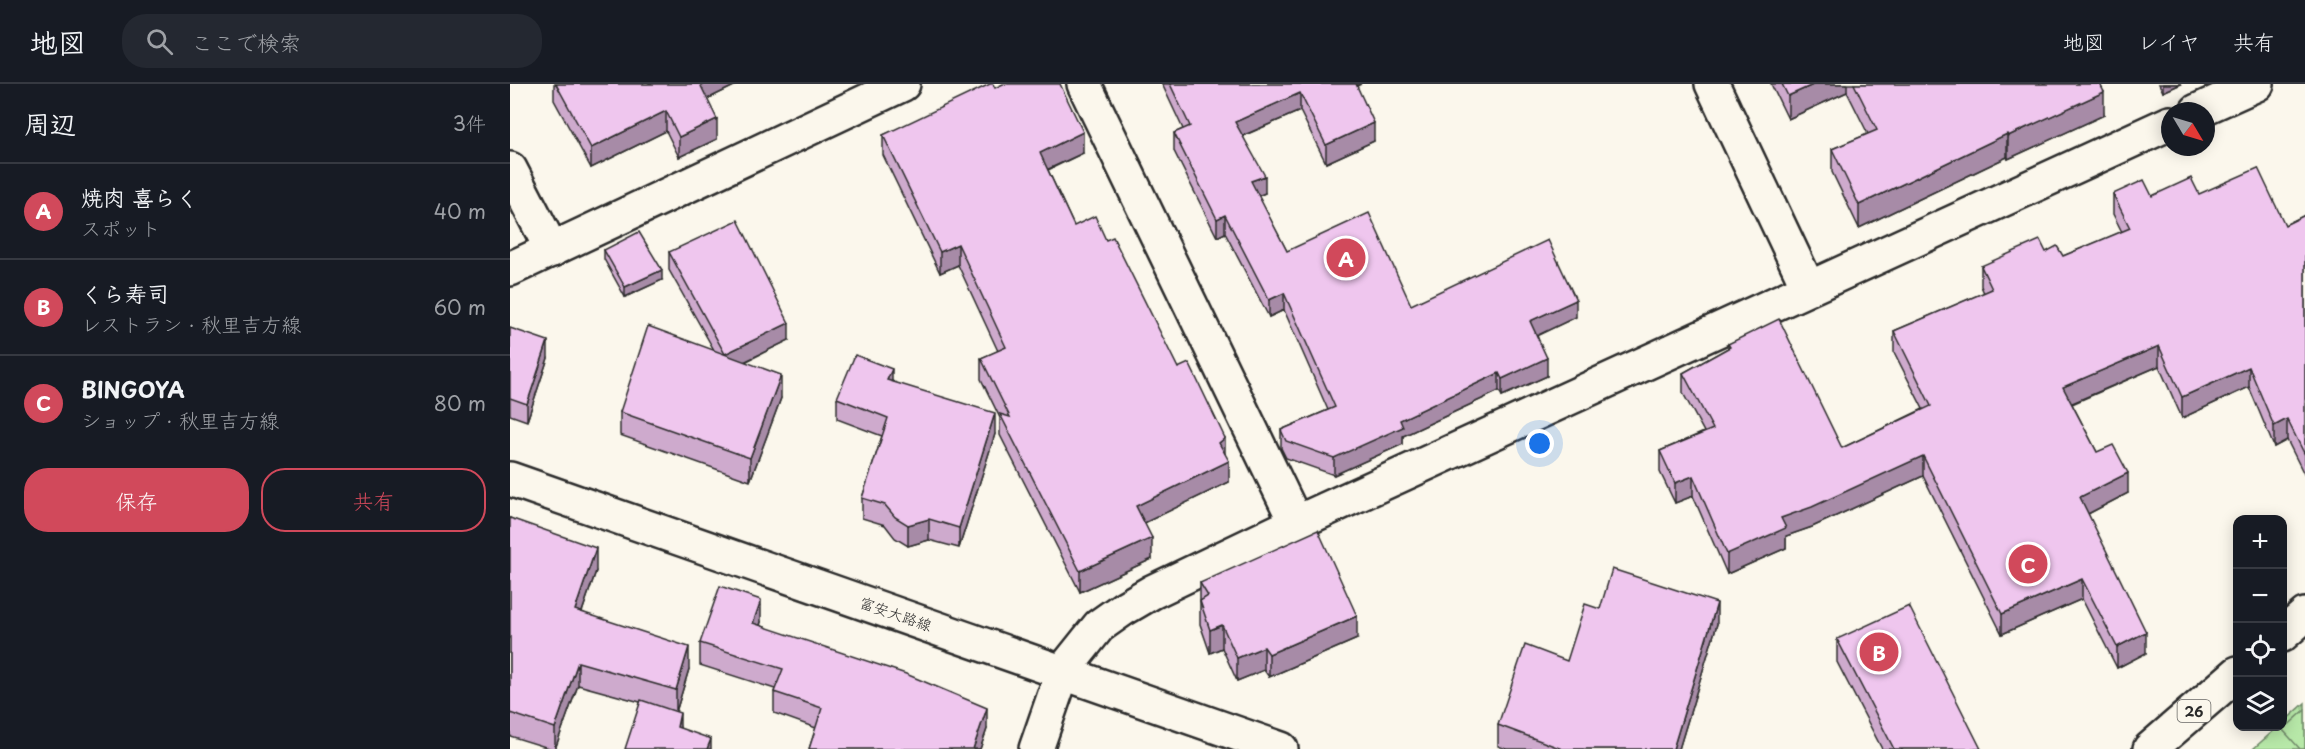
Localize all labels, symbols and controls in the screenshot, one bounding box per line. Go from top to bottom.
search box [122,14,542,68]
text: 地図 [30,20,86,63]
icon: search [143,25,176,58]
text: ここで検索 [191,25,301,58]
text: 地図 [2063,25,2105,57]
text: レイヤ [2138,25,2200,57]
text: 共有 [2233,25,2275,57]
north arrow [2161,102,2215,156]
text: 周辺 [24,104,76,143]
text: 3件 [453,108,486,138]
text: 焼肉 喜らく [81,180,198,213]
text: A [36,196,51,226]
text: 40 m [434,196,486,226]
text: スポット [81,213,161,243]
pin: A [1326,236,1366,280]
text: くら寿司 [81,276,169,309]
text: B [37,292,50,322]
text: 60 m [434,292,486,322]
text: レストラン · 秋里吉方線 [81,309,301,339]
text: BINGOYA [81,372,185,405]
text: C [36,388,51,418]
text: 80 m [434,388,486,418]
text: ショップ · 秋里吉方線 [81,405,279,435]
your location [1525,429,1554,458]
button: 保存 [24,468,249,532]
button: 共有 [261,468,486,532]
map controls [2233,515,2287,731]
button: + [2233,515,2287,569]
pin: C [2008,542,2048,586]
button: − [2233,569,2287,623]
street label: 富安大路線 [857,590,935,636]
button: locate [2233,623,2287,677]
pin: B [1860,630,1898,674]
button: layers [2233,677,2287,731]
road number: 26 [2178,700,2210,722]

